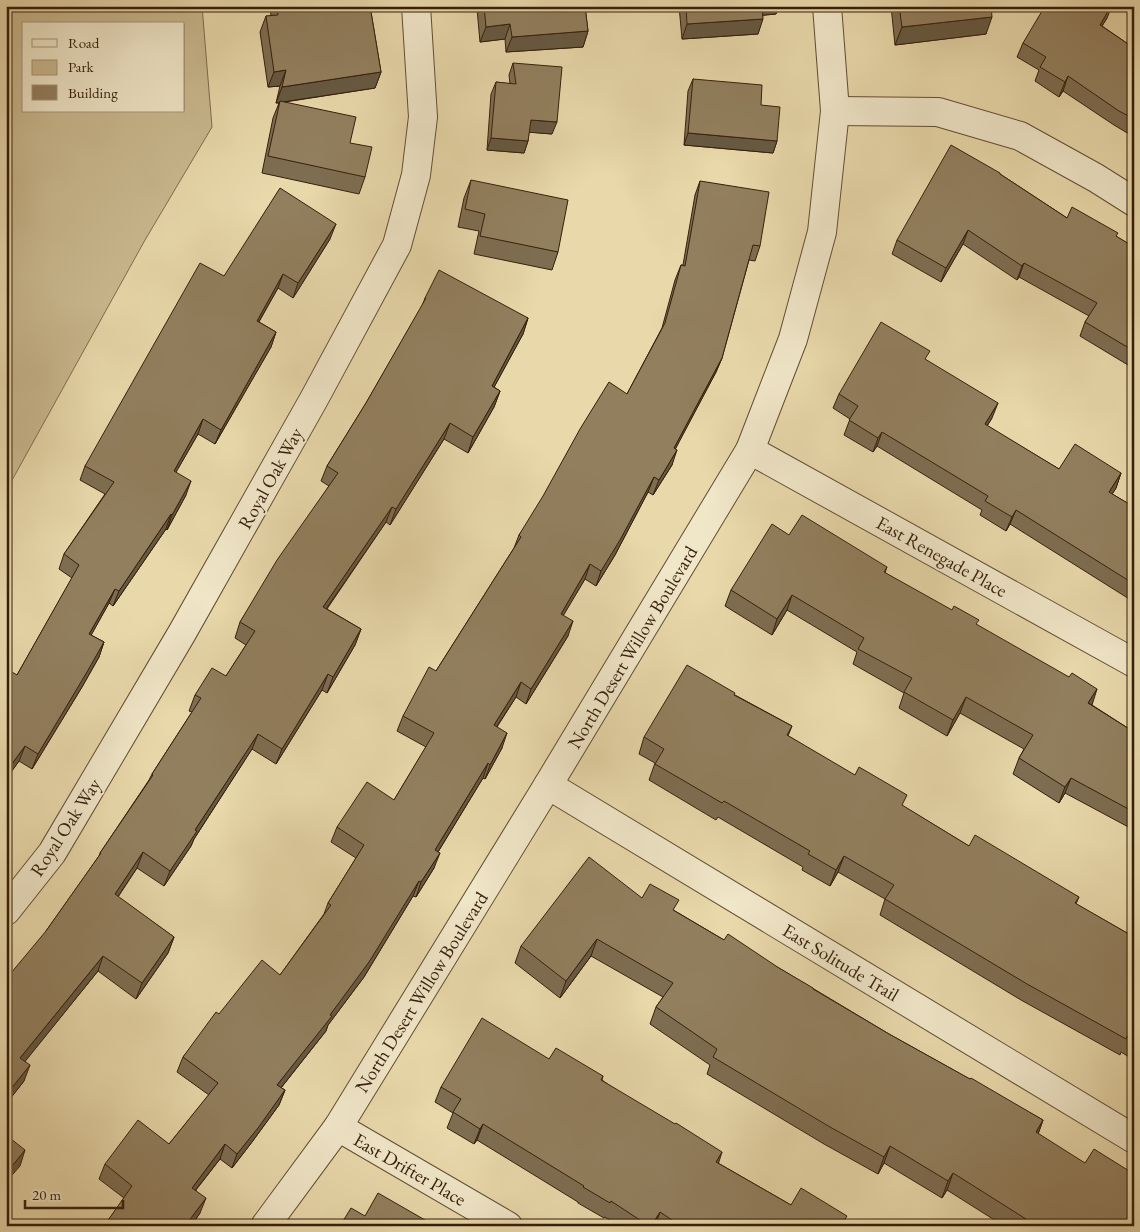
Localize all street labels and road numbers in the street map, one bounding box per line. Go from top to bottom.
street label: Royal Oak Way [232,422,309,533]
street label: East Renegade Place [872,510,1012,603]
street label: North Desert Willow Boulevard [562,541,703,753]
street label: Royal Oak Way [24,773,107,881]
street label: North Desert Willow Boulevard [349,887,494,1098]
street label: East Solitude Trail [778,918,904,1007]
street label: East Drifter Place [349,1127,471,1212]

